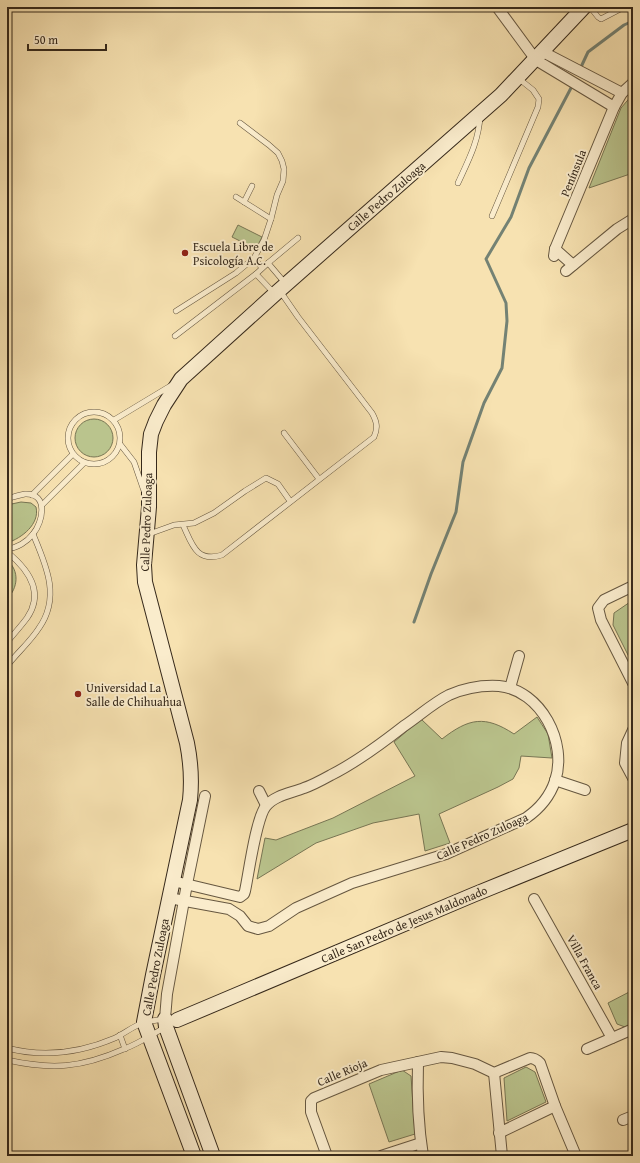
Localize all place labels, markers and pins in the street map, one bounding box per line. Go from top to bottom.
place label: Escuela Libre de Psicología A.C. [193,238,274,269]
marker: Escuela Libre de Psicología A.C. [180,248,190,258]
place label: Universidad La Salle de Chihuahua [86,679,182,710]
marker: Universidad La Salle de Chihuahua [73,689,83,699]

